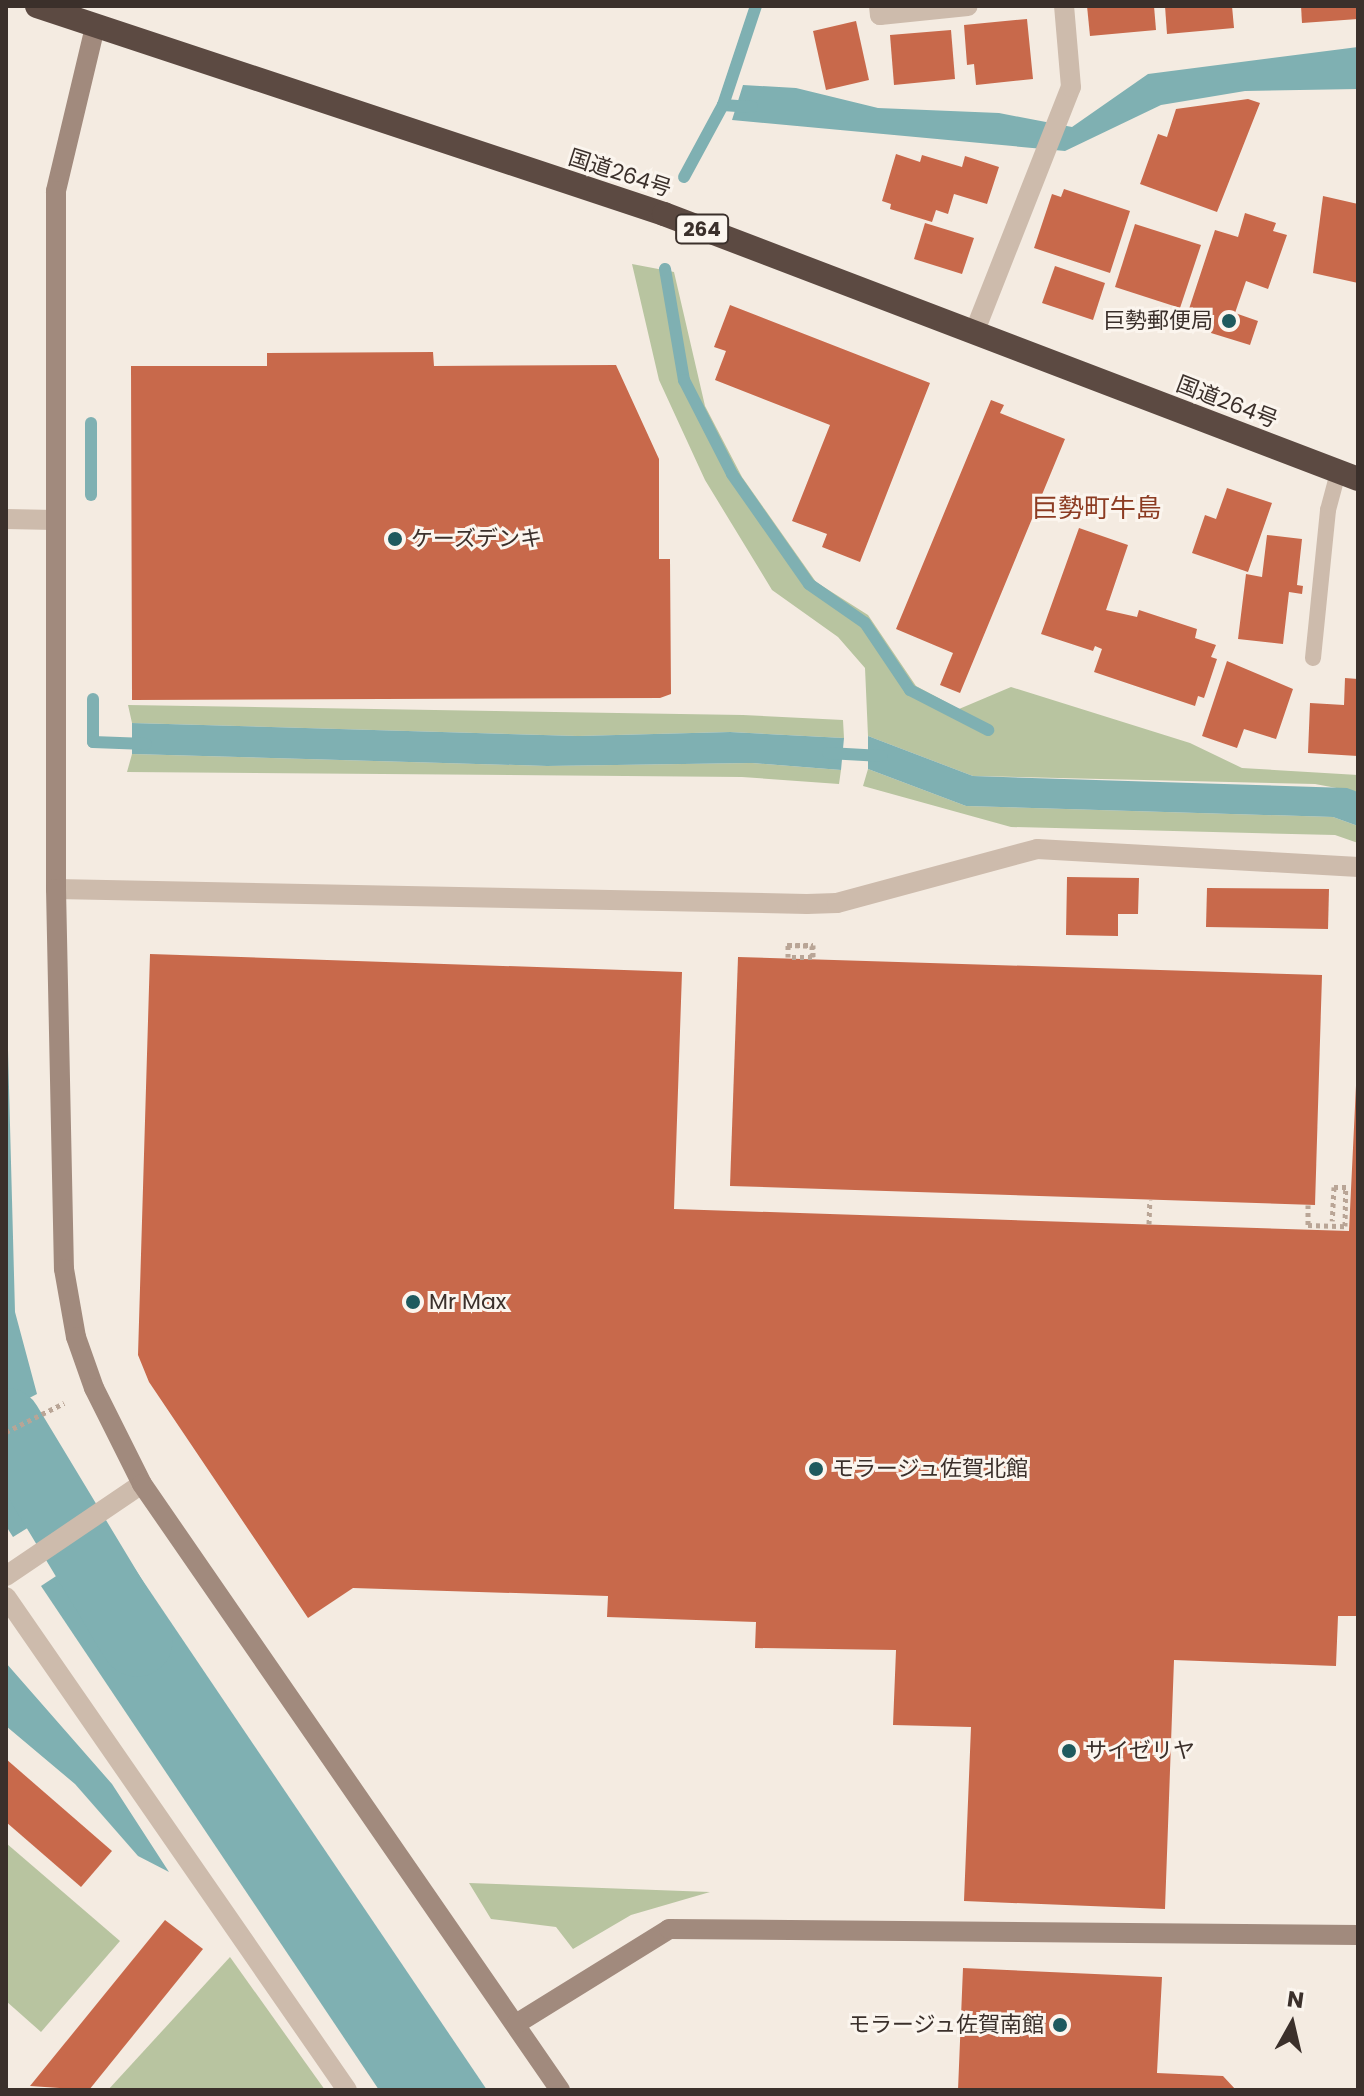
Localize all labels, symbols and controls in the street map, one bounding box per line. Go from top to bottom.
street label: 国道264号 [565,144,675,202]
road number: 264 [674,213,730,245]
place label: 巨勢郵便局 [1103,308,1213,334]
marker: 巨勢郵便局 [1220,312,1238,330]
street label: 国道264号 [1173,371,1281,433]
district label: 巨勢町牛島 [1032,493,1162,525]
place label: ケーズデンキ [411,526,543,552]
marker: ケーズデンキ [386,530,404,548]
place label: Mr Max [429,1289,506,1315]
marker: Mr Max [404,1293,422,1311]
place label: モラージュ佐賀北館 [832,1456,1030,1482]
marker: モラージュ佐賀北館 [807,1460,825,1478]
place label: サイゼリヤ [1085,1738,1195,1764]
marker: サイゼリヤ [1060,1742,1078,1760]
text: N [1285,1983,1306,2016]
north arrow [1252,1984,1332,2064]
place label: モラージュ佐賀南館 [846,2012,1044,2038]
marker: モラージュ佐賀南館 [1051,2016,1069,2034]

